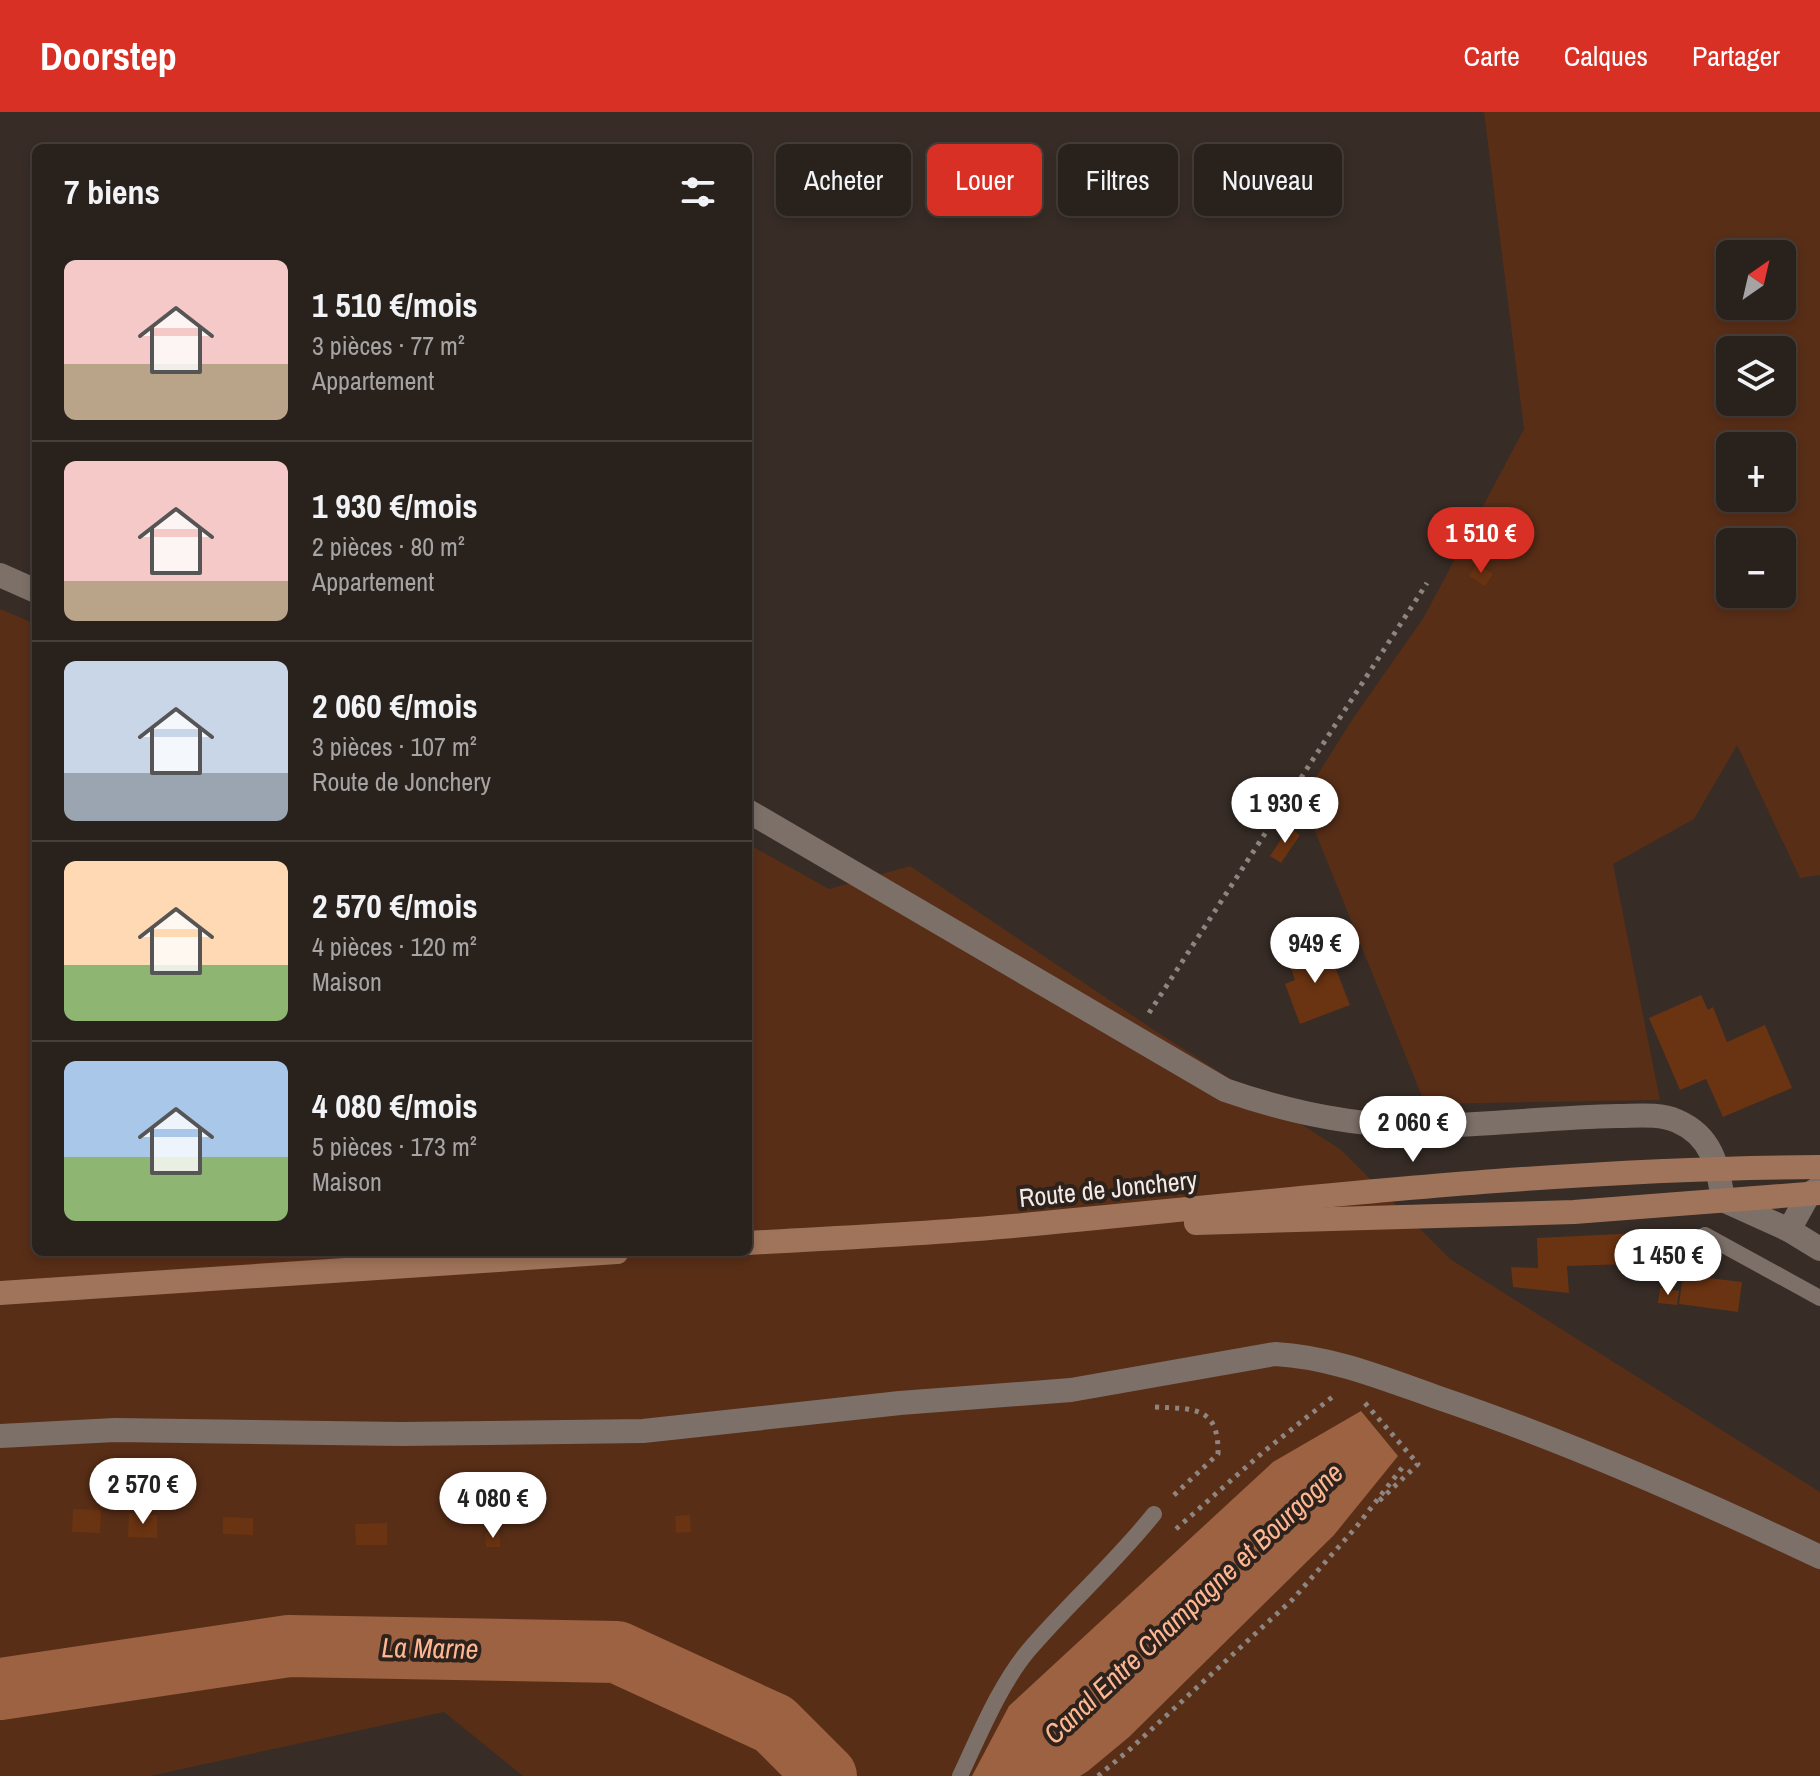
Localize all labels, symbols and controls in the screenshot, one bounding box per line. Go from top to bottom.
text: Doorstep [40,31,177,82]
text: Carte [1464,37,1520,75]
text: Calques [1564,37,1648,75]
text: Partager [1692,37,1780,75]
chip: Acheter [776,144,911,216]
chip: Louer [927,144,1042,216]
chip: Filtres [1058,144,1178,216]
chip: Nouveau [1194,144,1342,216]
text: 7 biens [64,169,160,215]
icon: filters [676,170,720,214]
north arrow [1716,240,1796,320]
map controls [1716,240,1796,608]
text: 1 510 €/mois [312,282,478,328]
icon: home [128,292,224,388]
text: 3 pièces · 77 m² [312,328,465,363]
button: layers [1716,336,1796,416]
text: Appartement [312,363,434,398]
button: + [1716,432,1796,512]
text: 1 930 €/mois [312,483,478,529]
icon: home [128,493,224,589]
pin: 1 510 € [1407,507,1555,575]
text: 1 510 € [1445,515,1517,550]
button: − [1716,528,1796,608]
text: 2 pièces · 80 m² [312,529,465,564]
text: Appartement [312,564,434,599]
text: 2 060 €/mois [312,683,478,729]
icon: home [128,693,224,789]
text: 3 pièces · 107 m² [312,729,477,764]
text: Route de Jonchery [312,764,491,799]
pin: 1 930 € [1211,777,1359,845]
text: 1 930 € [1249,785,1321,820]
text: 2 570 €/mois [312,883,478,929]
icon: home [128,893,224,989]
pin: 949 € [1259,917,1371,985]
text: 949 € [1288,925,1342,960]
text: 4 pièces · 120 m² [312,929,477,964]
text: Maison [312,964,382,999]
text: 4 080 €/mois [312,1083,478,1129]
icon: home [128,1093,224,1189]
pin: 2 060 € [1339,1096,1487,1164]
text: 2 060 € [1377,1104,1449,1139]
text: 5 pièces · 173 m² [312,1129,477,1164]
street label: Route de Jonchery [1017,1162,1199,1215]
text: Maison [312,1164,382,1199]
pin: 1 450 € [1594,1229,1742,1297]
text: 1 450 € [1632,1237,1704,1272]
water label: Canal Entre Champagne et Bourgogne [1035,1454,1351,1752]
pin: 2 570 € [69,1458,217,1526]
text: 2 570 € [107,1466,179,1501]
pin: 4 080 € [419,1472,567,1540]
text: 4 080 € [457,1480,529,1515]
water label: La Marne [381,1628,479,1668]

